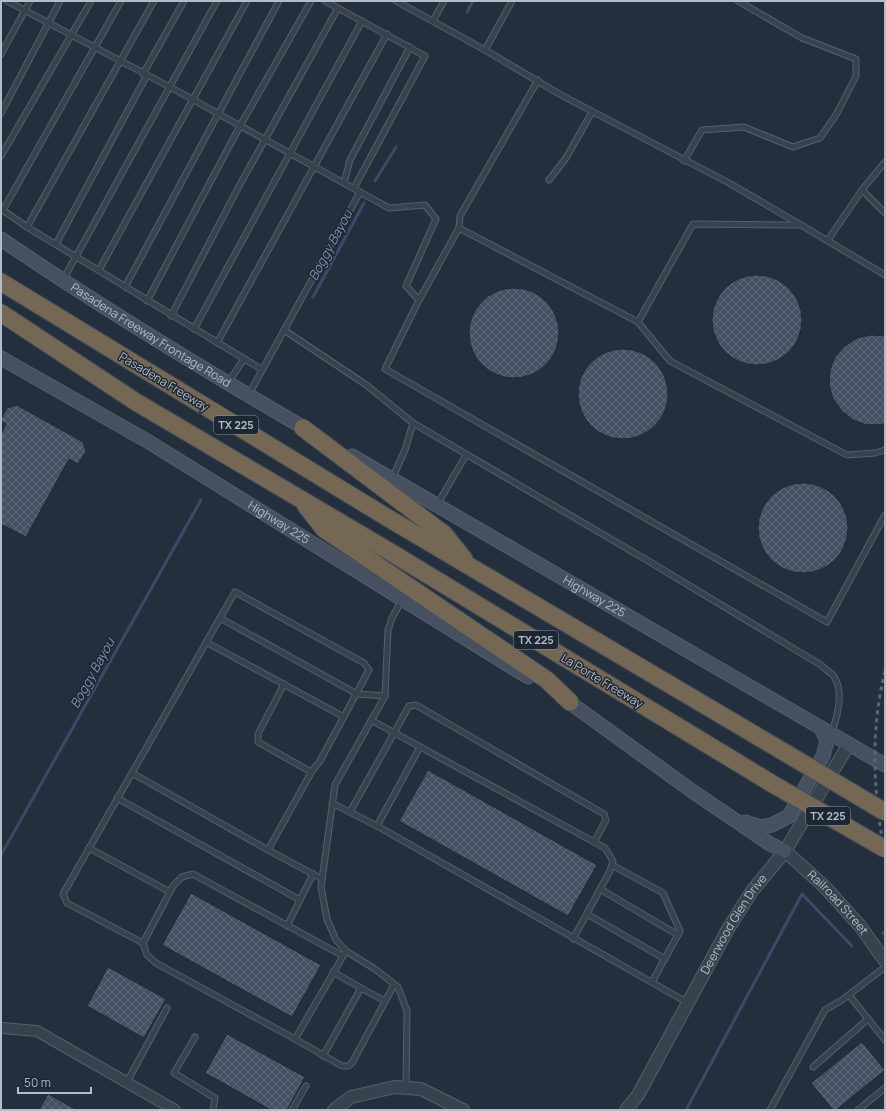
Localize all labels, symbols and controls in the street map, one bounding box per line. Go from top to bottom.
water label: Boggy Bayou [304,206,357,283]
street label: Pasadena Freeway Frontage Road [69,281,233,391]
street label: Pasadena Freeway [116,349,212,415]
road number: TX 225 [214,416,258,434]
street label: Highway 225 [245,496,313,548]
street label: Highway 225 [560,571,629,621]
road number: TX 225 [514,631,558,649]
water label: Boggy Bayou [65,634,119,711]
street label: La Porte Freeway [558,649,647,712]
road number: TX 225 [806,807,850,825]
street label: Railroad Street [804,866,873,938]
street label: Deerwood Glen Drive [696,870,771,977]
scale bar [18,1069,91,1095]
text: 50 m [24,1074,51,1091]

